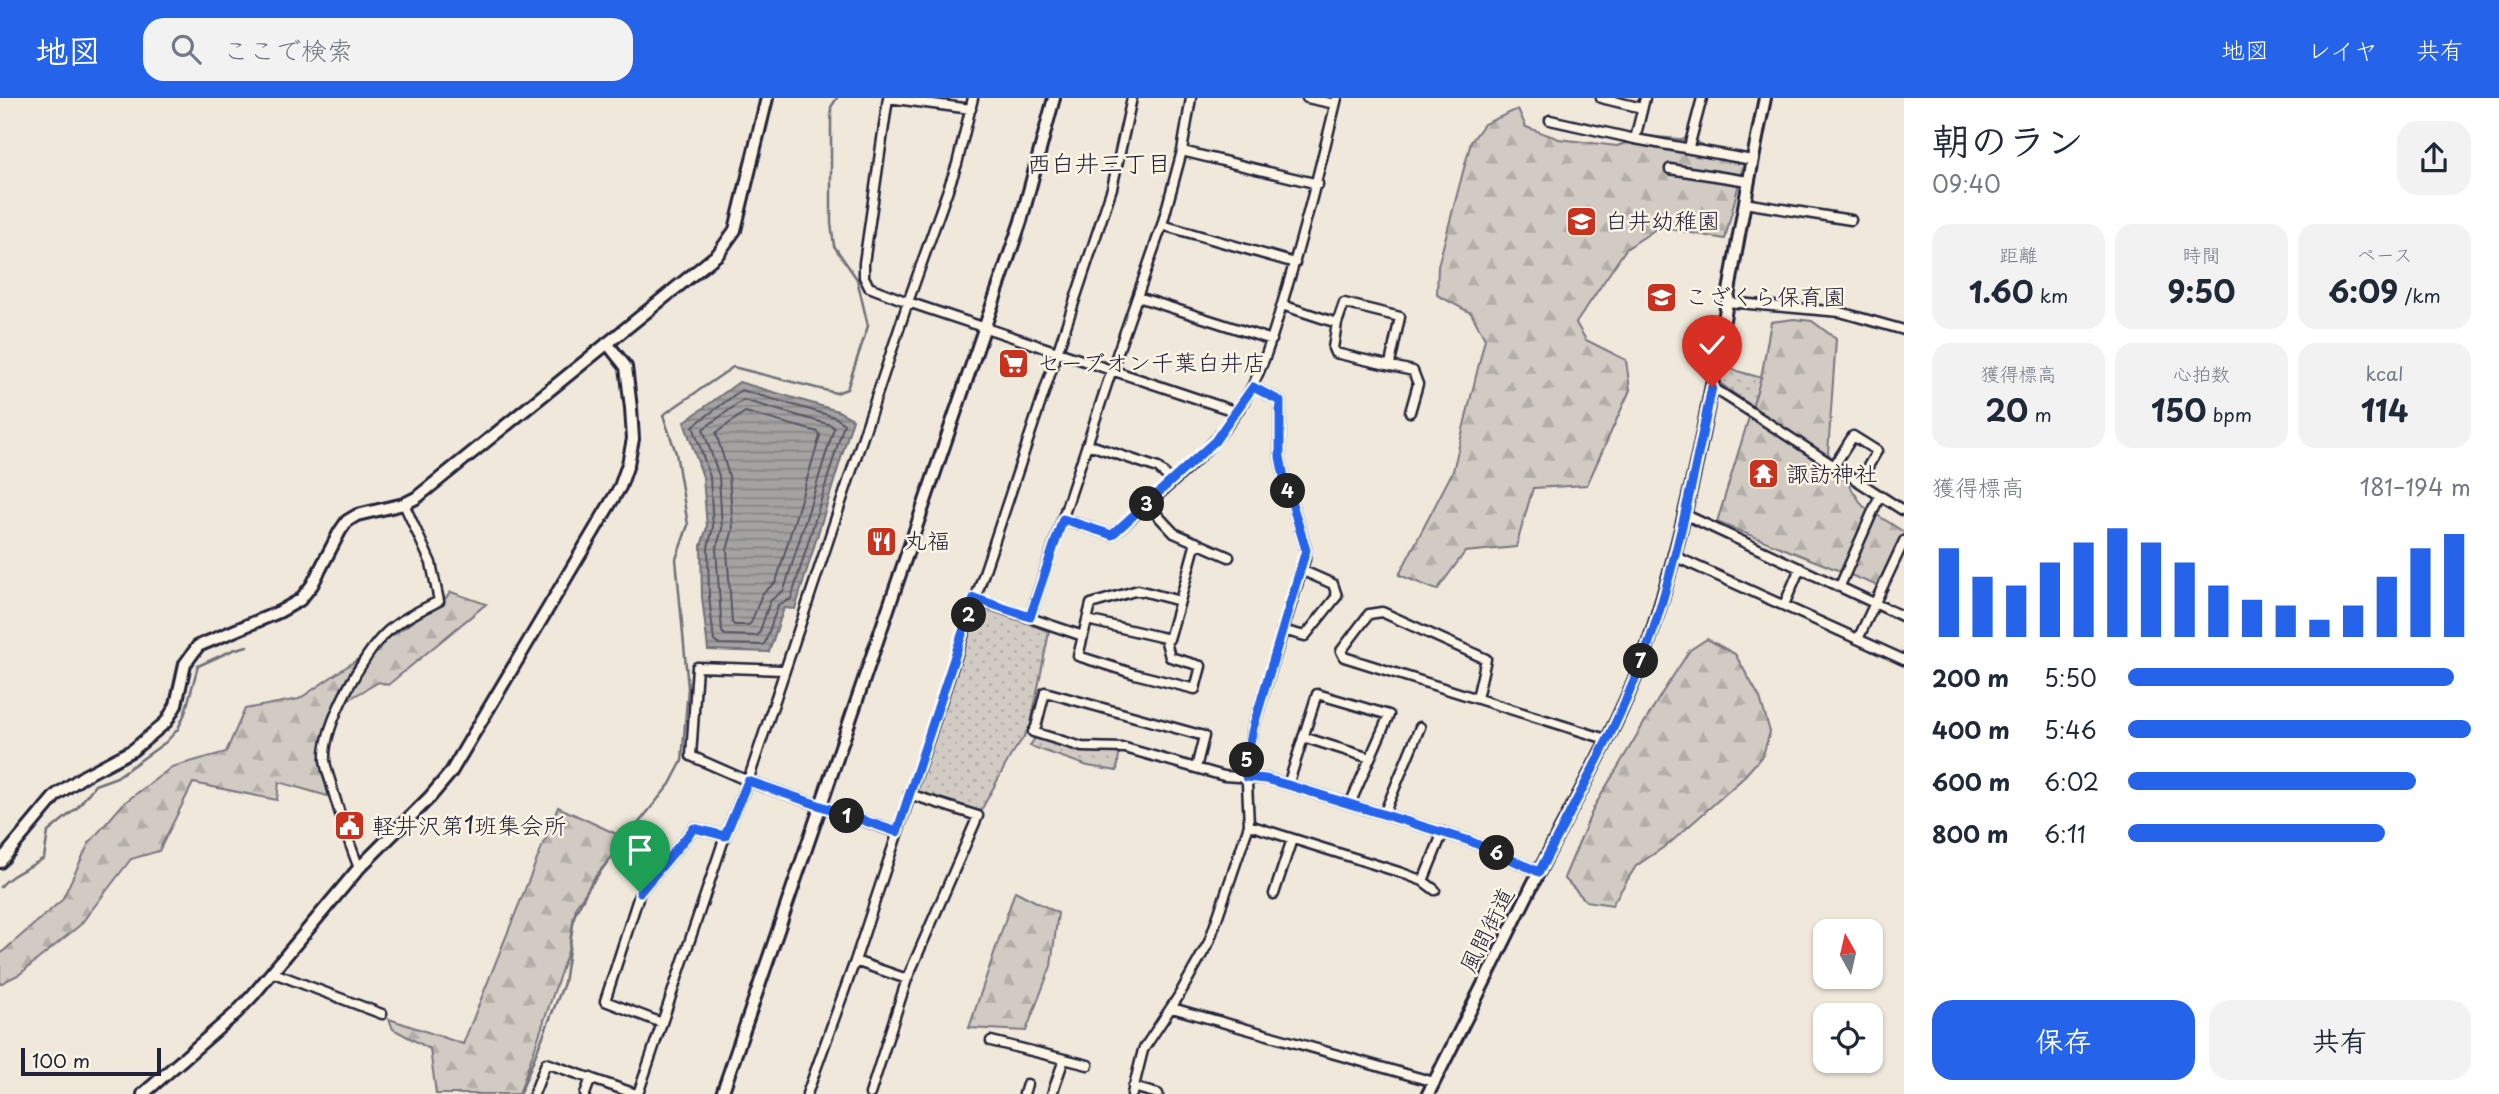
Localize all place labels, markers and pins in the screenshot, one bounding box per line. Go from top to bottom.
place label: 白井幼稚園 [1605,202,1720,237]
school or university icon: 白井幼稚園 [1565,204,1599,238]
place label: こざくら保育園 [1685,278,1846,313]
school or university icon: こざくら保育園 [1645,280,1679,314]
pin [1682,315,1742,387]
place label: セーブオン千葉白井店 [1037,344,1266,379]
supermarket icon: セーブオン千葉白井店 [997,346,1031,380]
place label: 諏訪神社 [1786,455,1878,490]
temple icon: 諏訪神社 [1746,457,1780,491]
pin: 4 [1270,474,1306,508]
pin: 3 [1130,486,1164,522]
place label: 丸福 [904,522,950,557]
restaurant icon: 丸福 [864,524,898,558]
pin: 2 [951,598,986,632]
pin: 7 [1624,644,1658,678]
pin: 5 [1230,742,1264,778]
pin: 1 [830,798,864,834]
place label: 軽井沢第1班集会所 [372,807,566,842]
public building icon: 軽井沢第1班集会所 [332,809,366,843]
pin [610,820,670,892]
pin: 6 [1480,836,1514,870]

